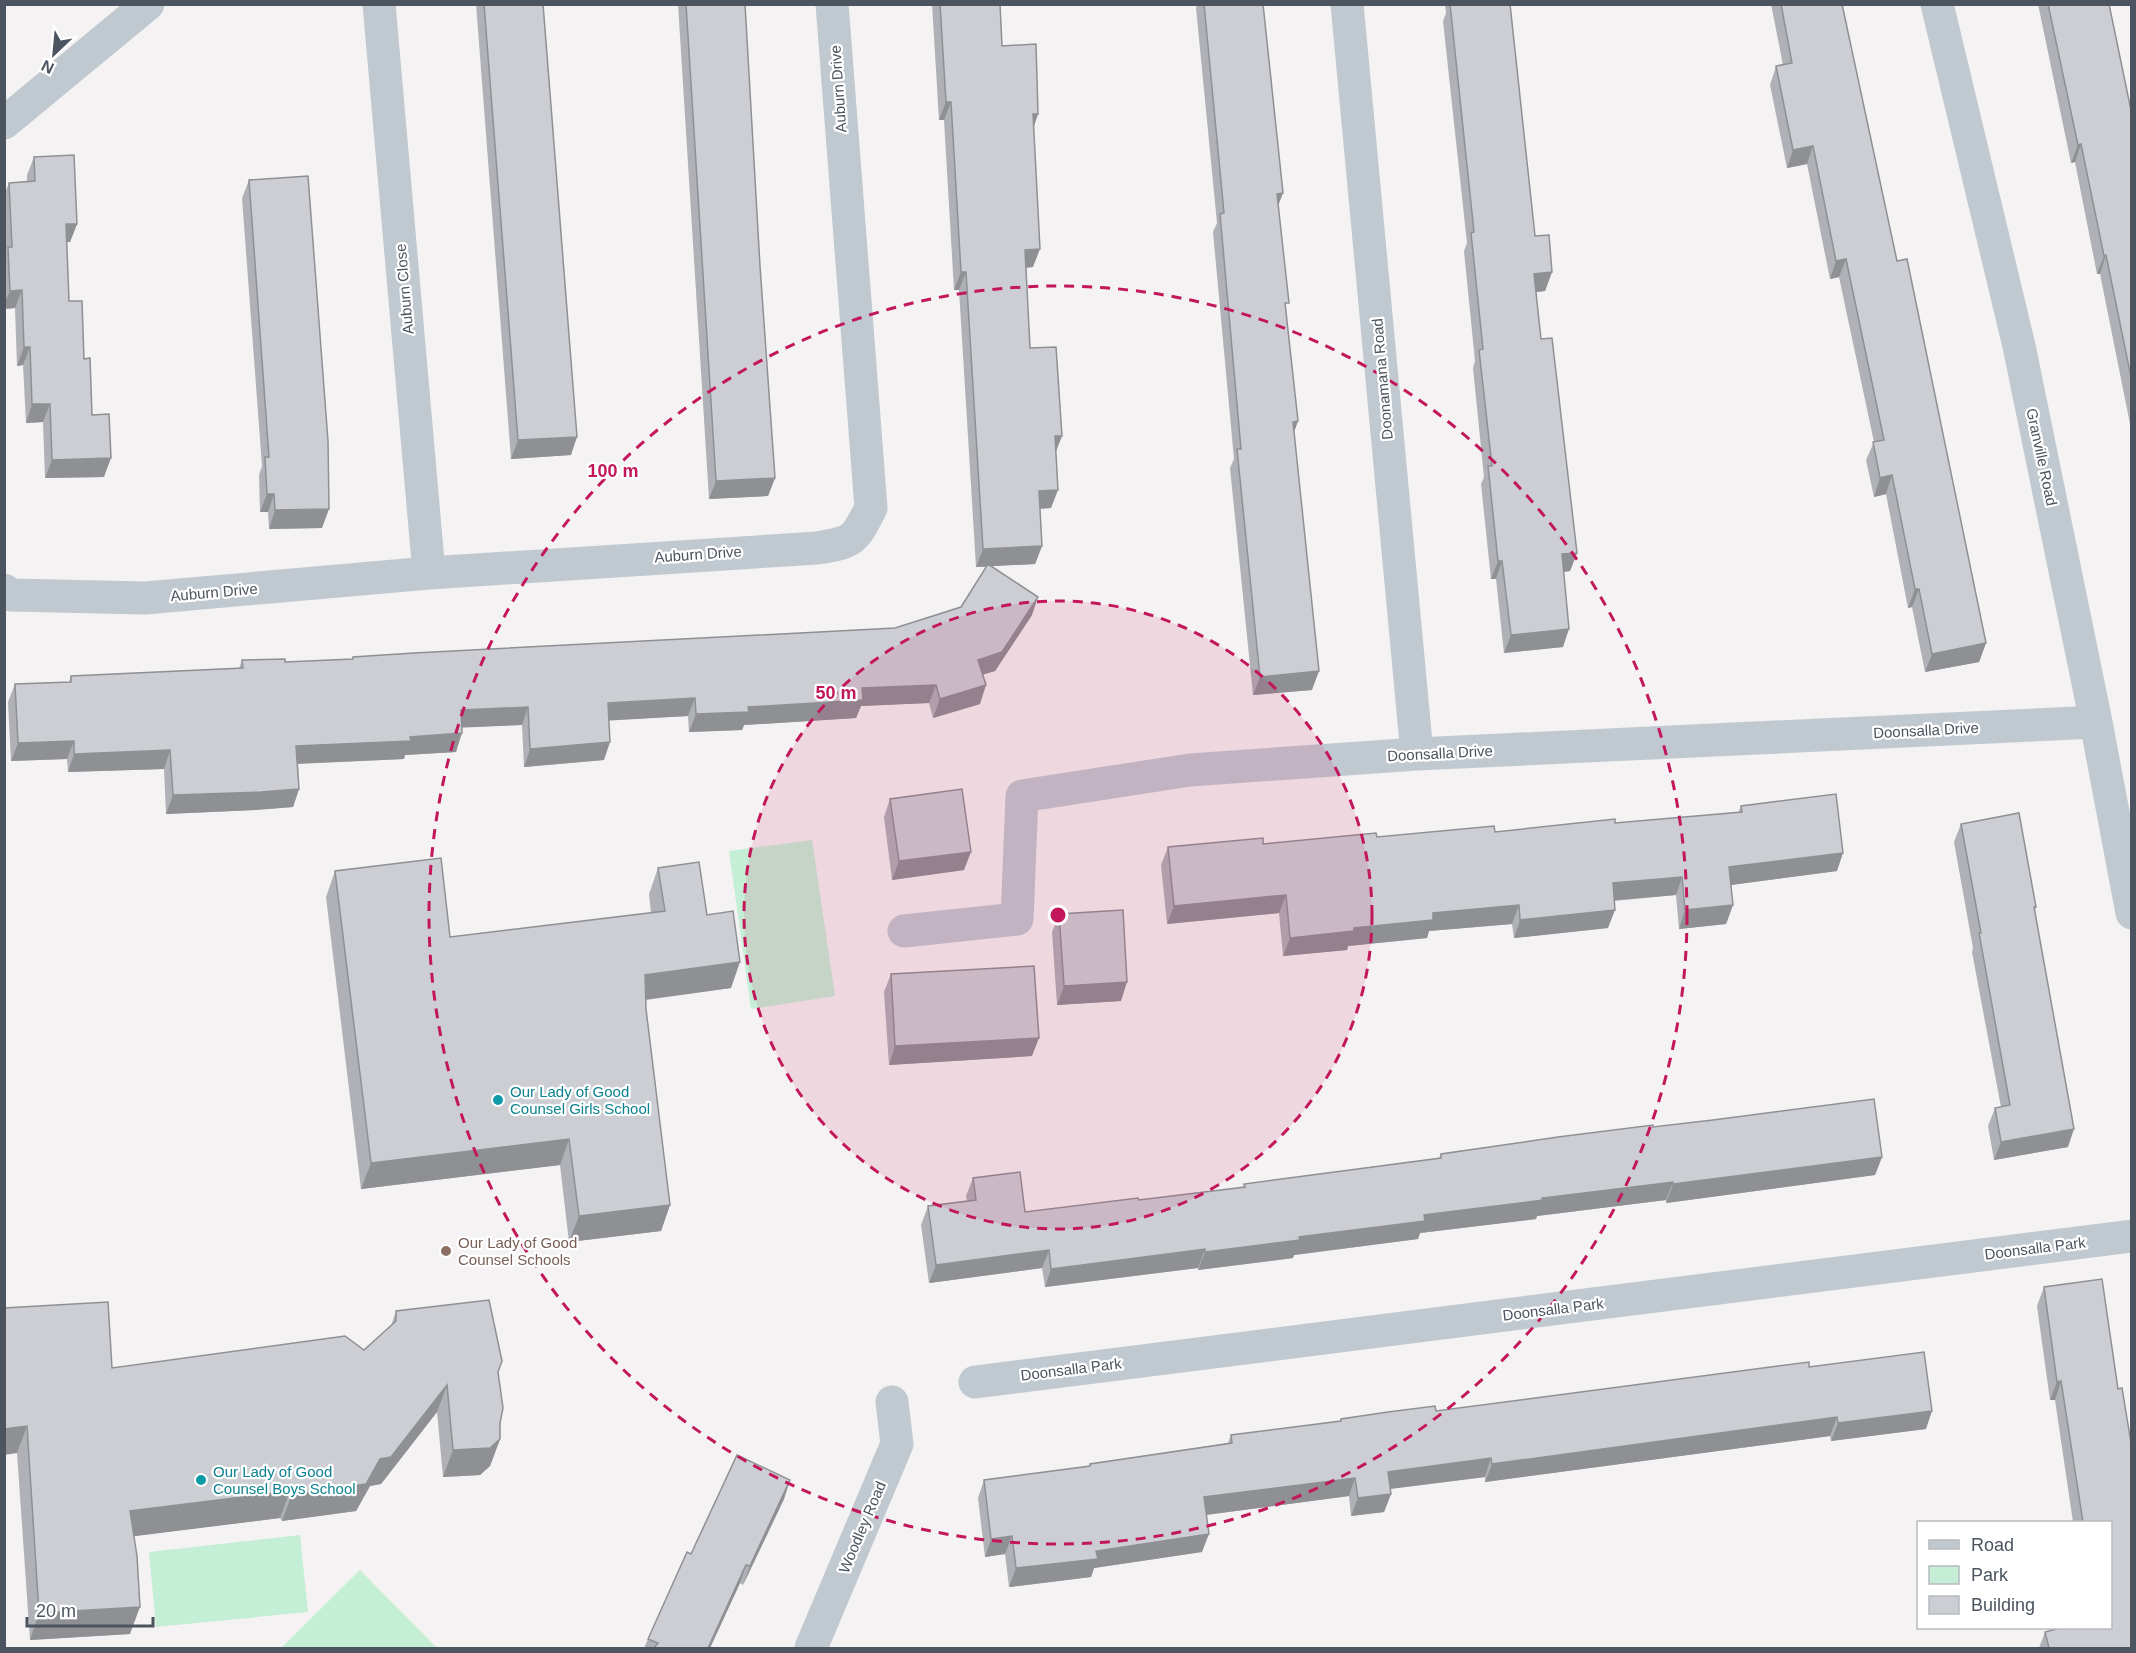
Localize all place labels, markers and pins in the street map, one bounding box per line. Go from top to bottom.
centre of rings [1048,905,1068,925]
place label: Our Lady of Good Counsel Girls School [510,1083,650,1117]
marker: Our Lady of Good Counsel Girls School [491,1093,505,1107]
place label: Our Lady of Good Counsel Schools [458,1234,577,1268]
marker: Our Lady of Good Counsel Schools [439,1244,453,1258]
place label: Our Lady of Good Counsel Boys School [213,1463,356,1497]
marker: Our Lady of Good Counsel Boys School [194,1473,208,1487]

